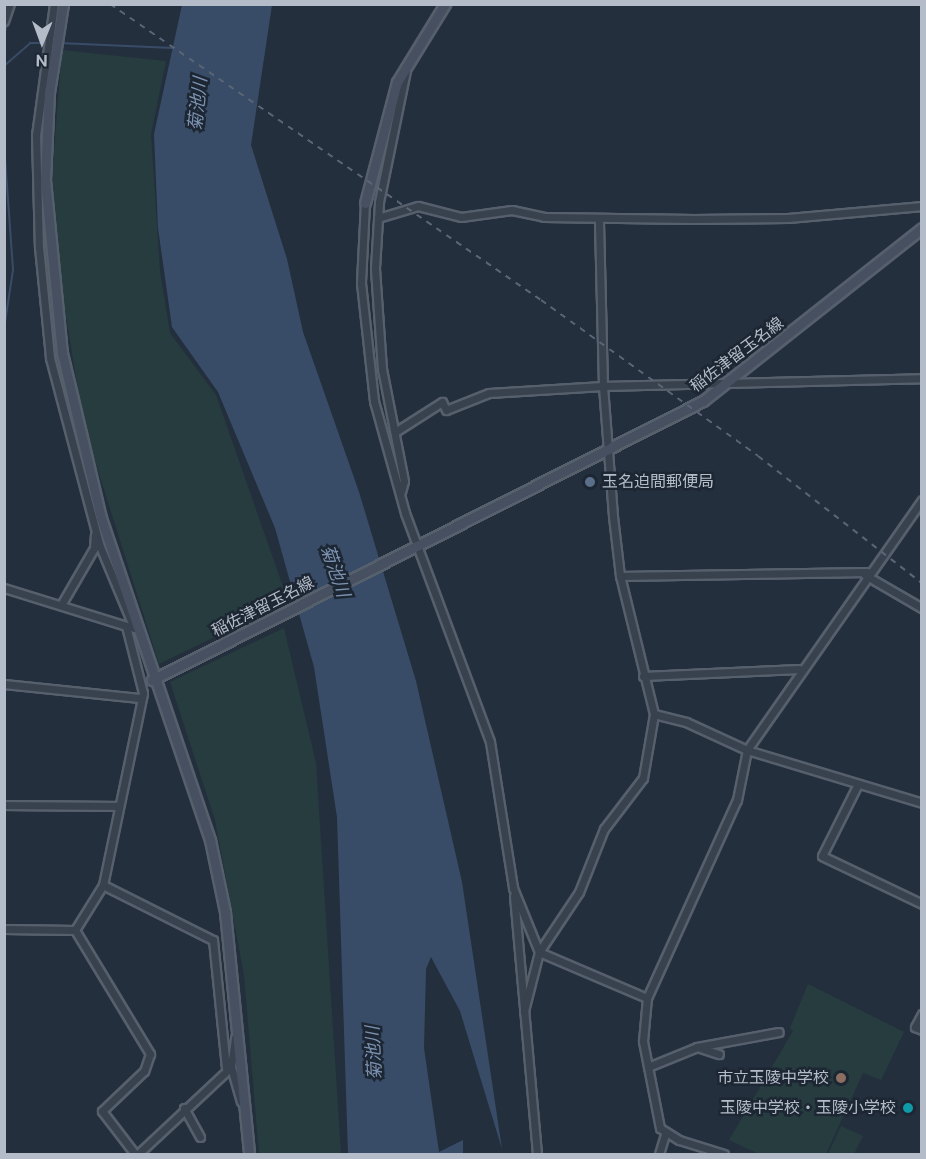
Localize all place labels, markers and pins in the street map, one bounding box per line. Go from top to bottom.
place label: 玉名迫間郵便局 [602,472,714,492]
marker: 玉名迫間郵便局 [583,475,597,489]
place label: 市立玉陵中学校 [717,1068,829,1088]
marker: 市立玉陵中学校 [834,1071,848,1085]
place label: 玉陵中学校・玉陵小学校 [720,1098,896,1118]
marker: 玉陵中学校・玉陵小学校 [901,1101,915,1115]

